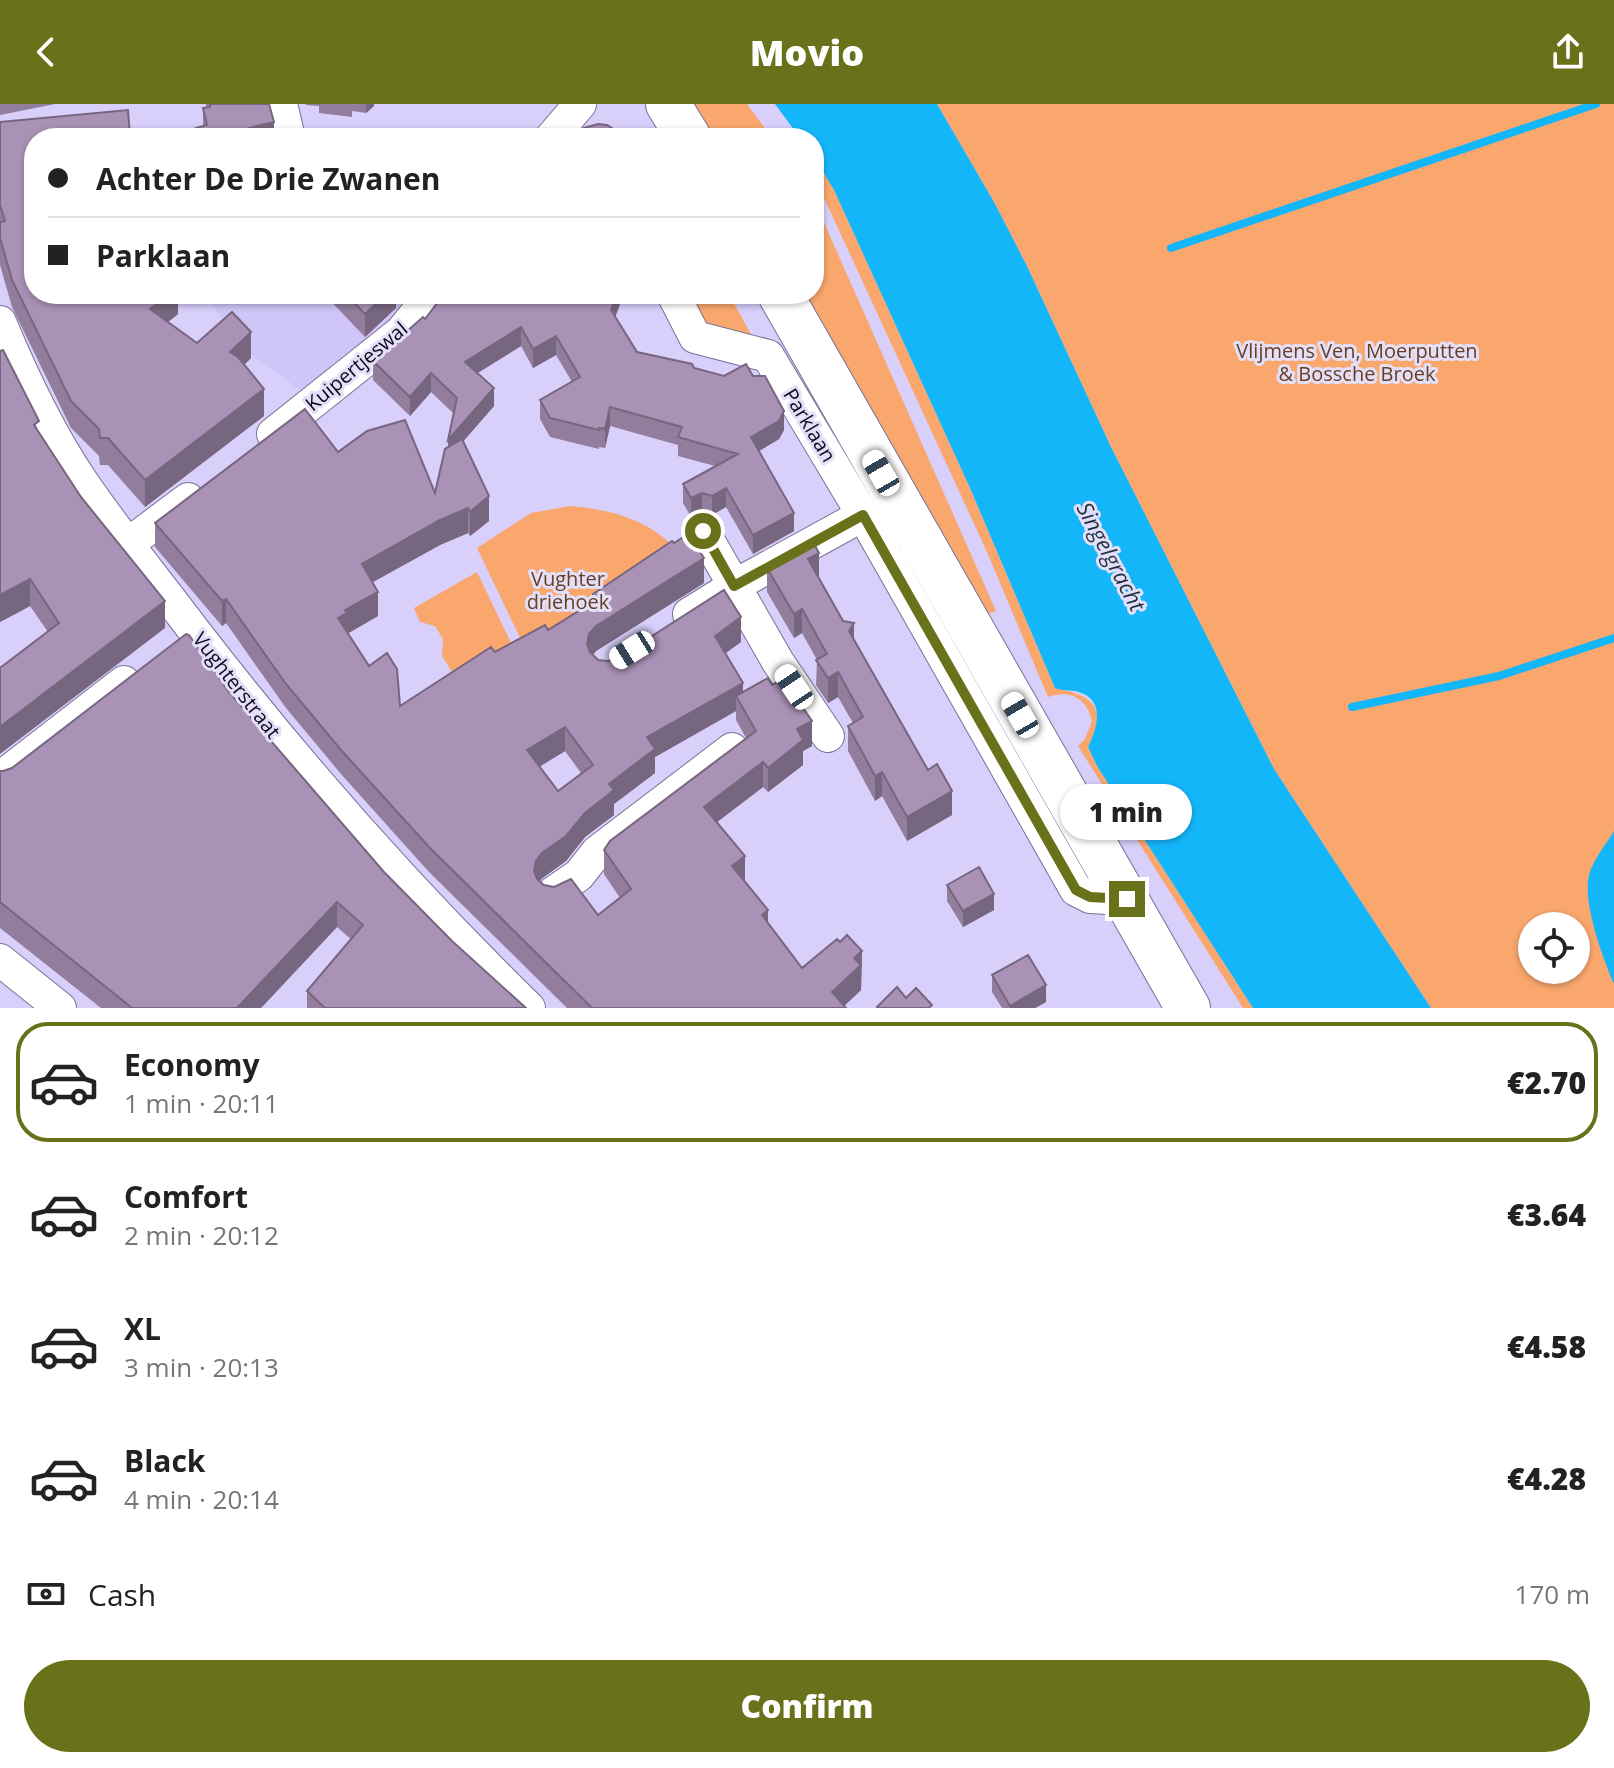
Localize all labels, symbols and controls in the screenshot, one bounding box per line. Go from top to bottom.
text: Movio [750,28,864,77]
icon: back [24,30,68,74]
icon: share [1546,30,1590,74]
text: Achter De Drie Zwanen [96,158,441,199]
text: Parklaan [96,235,230,276]
street label: Kuipertjeswal [299,315,413,417]
park label: Vlijmens Ven, Moerputten & Bossche Broek [1236,337,1478,387]
street label: Parklaan [777,383,843,467]
car [859,446,903,500]
water label: Singelgracht [1071,496,1154,617]
route start [685,513,721,549]
park label: Vughter driehoek [527,565,610,615]
street label: Vughterstraat [187,626,287,744]
car [605,627,659,673]
car [771,660,817,714]
car [998,688,1042,742]
callout: 1 min [1061,783,1193,839]
text: 1 min [1089,794,1163,830]
route end [1109,881,1145,917]
map controls [1518,912,1590,984]
button: locate [1518,912,1590,984]
text: Economy [124,1044,260,1085]
icon: car [28,1046,100,1118]
text: €2.70 [1507,1062,1586,1103]
text: 1 min · 20:11 [124,1085,279,1121]
text: Comfort [124,1176,248,1217]
icon: car [28,1178,100,1250]
text: €3.64 [1507,1194,1586,1235]
text: 2 min · 20:12 [124,1217,279,1253]
text: XL [124,1308,161,1349]
icon: car [28,1310,100,1382]
text: €4.58 [1507,1326,1586,1367]
text: 3 min · 20:13 [124,1349,279,1385]
text: Black [124,1440,205,1481]
icon: car [28,1442,100,1514]
text: €4.28 [1507,1458,1586,1499]
text: 4 min · 20:14 [124,1481,279,1517]
icon: cash [24,1572,68,1616]
text: Cash [88,1574,156,1615]
text: 170 m [1515,1576,1590,1612]
button: Confirm [24,1660,1590,1752]

